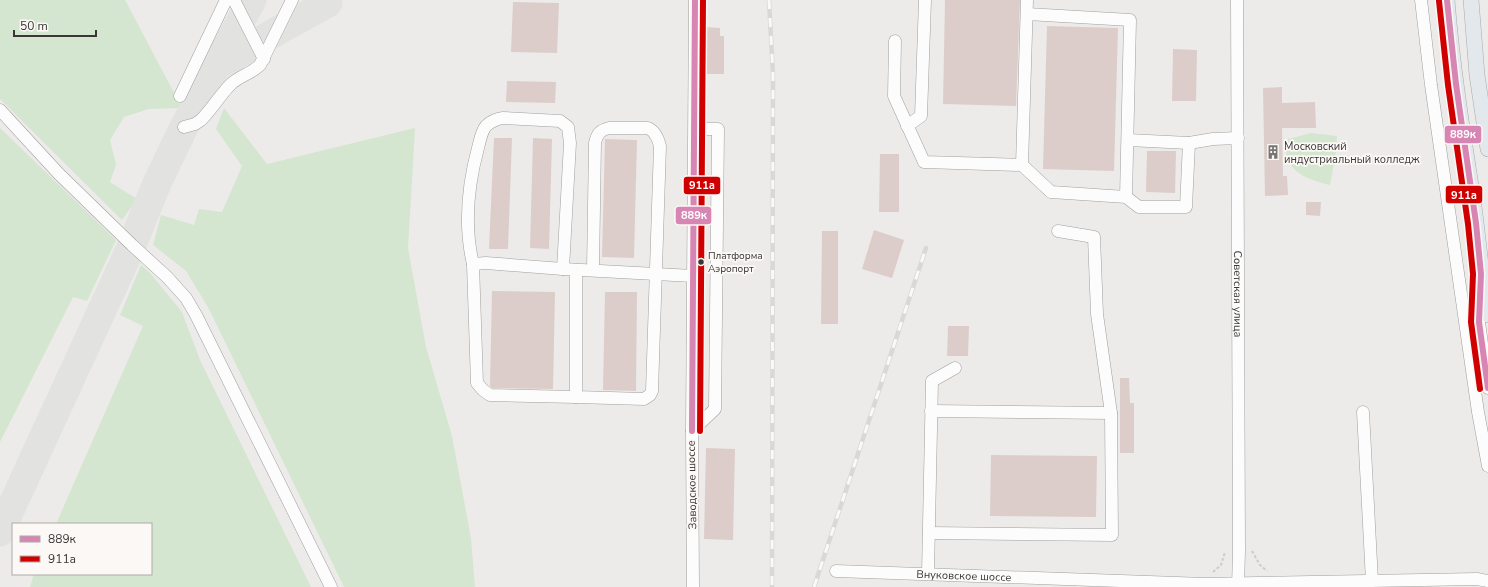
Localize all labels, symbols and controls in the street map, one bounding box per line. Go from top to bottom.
scale bar [14,12,96,38]
text: 50 m [20,18,48,34]
line badge: 889к [1444,125,1482,144]
text: 889к [1450,127,1477,142]
place label: Московский индустриальный колледж [1284,139,1420,167]
building icon: Московский индустриальный колледж [1265,144,1281,160]
line badge: 911а [683,176,721,195]
text: 911а [689,178,715,193]
line badge: 911а [1445,185,1483,204]
text: 911а [1451,188,1477,203]
line badge: 889к [675,206,712,225]
text: 889к [681,208,708,223]
place label: Платформа Аэропорт [708,249,763,276]
street label: Советская улица [1230,251,1246,338]
marker: Платформа Аэропорт [696,257,706,267]
street label: Заводское шоссе [684,440,700,530]
legend [12,523,152,575]
text: 889к [48,531,77,547]
text: 911а [48,551,76,567]
street label: Внуковское шоссе [916,566,1012,585]

